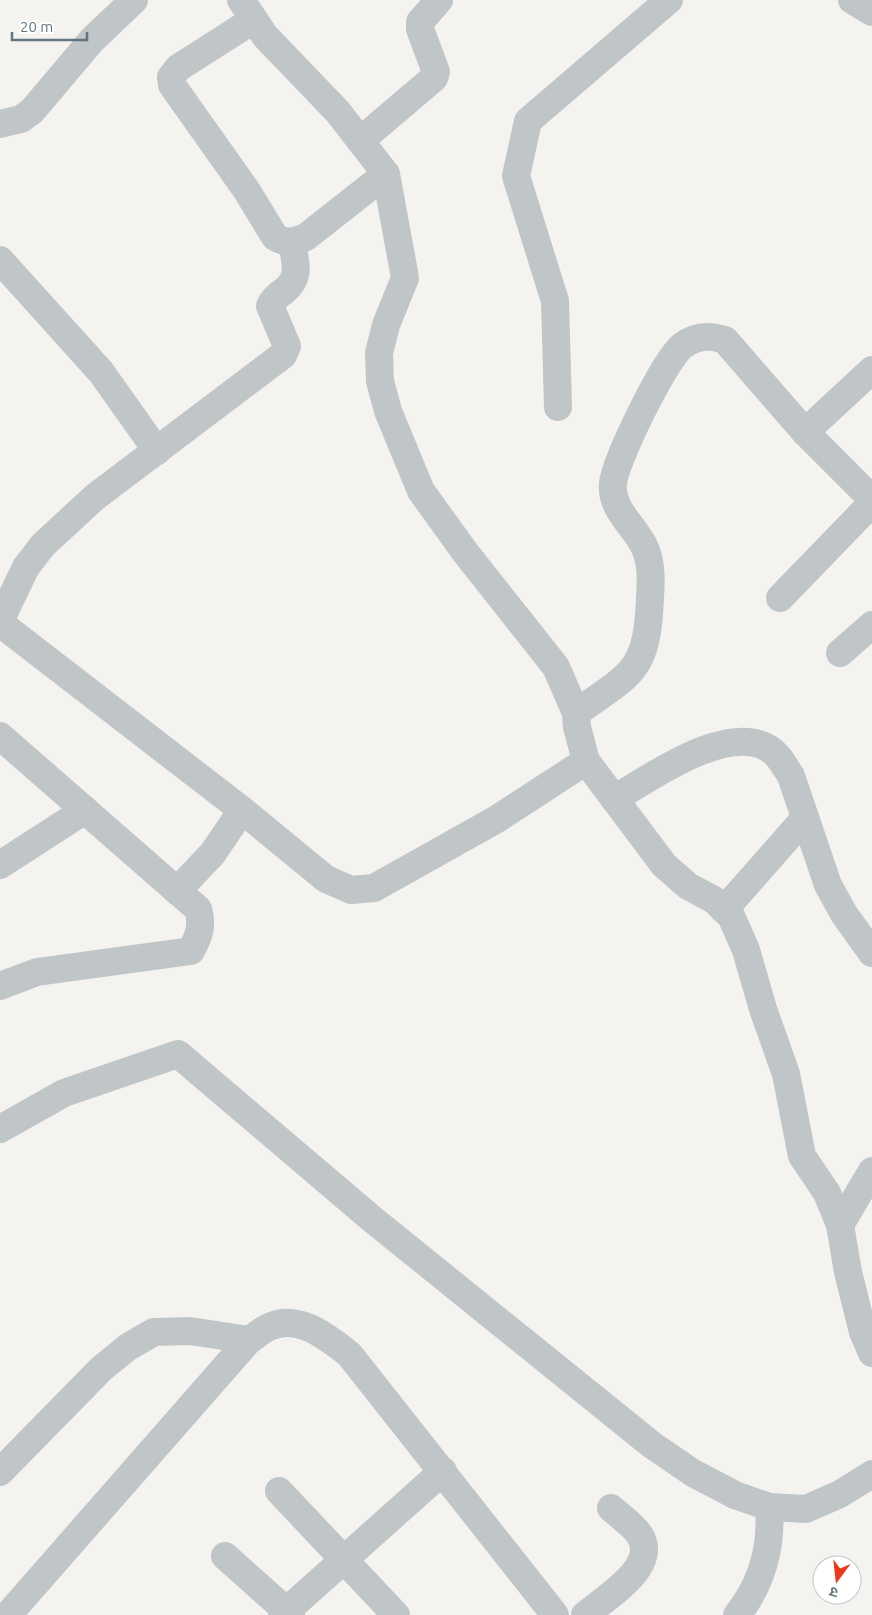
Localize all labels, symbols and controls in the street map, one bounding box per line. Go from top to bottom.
scale bar [12,10,88,42]
text: 20 m [20,18,53,35]
north arrow [812,1555,862,1605]
text: उ [827,1584,840,1601]

